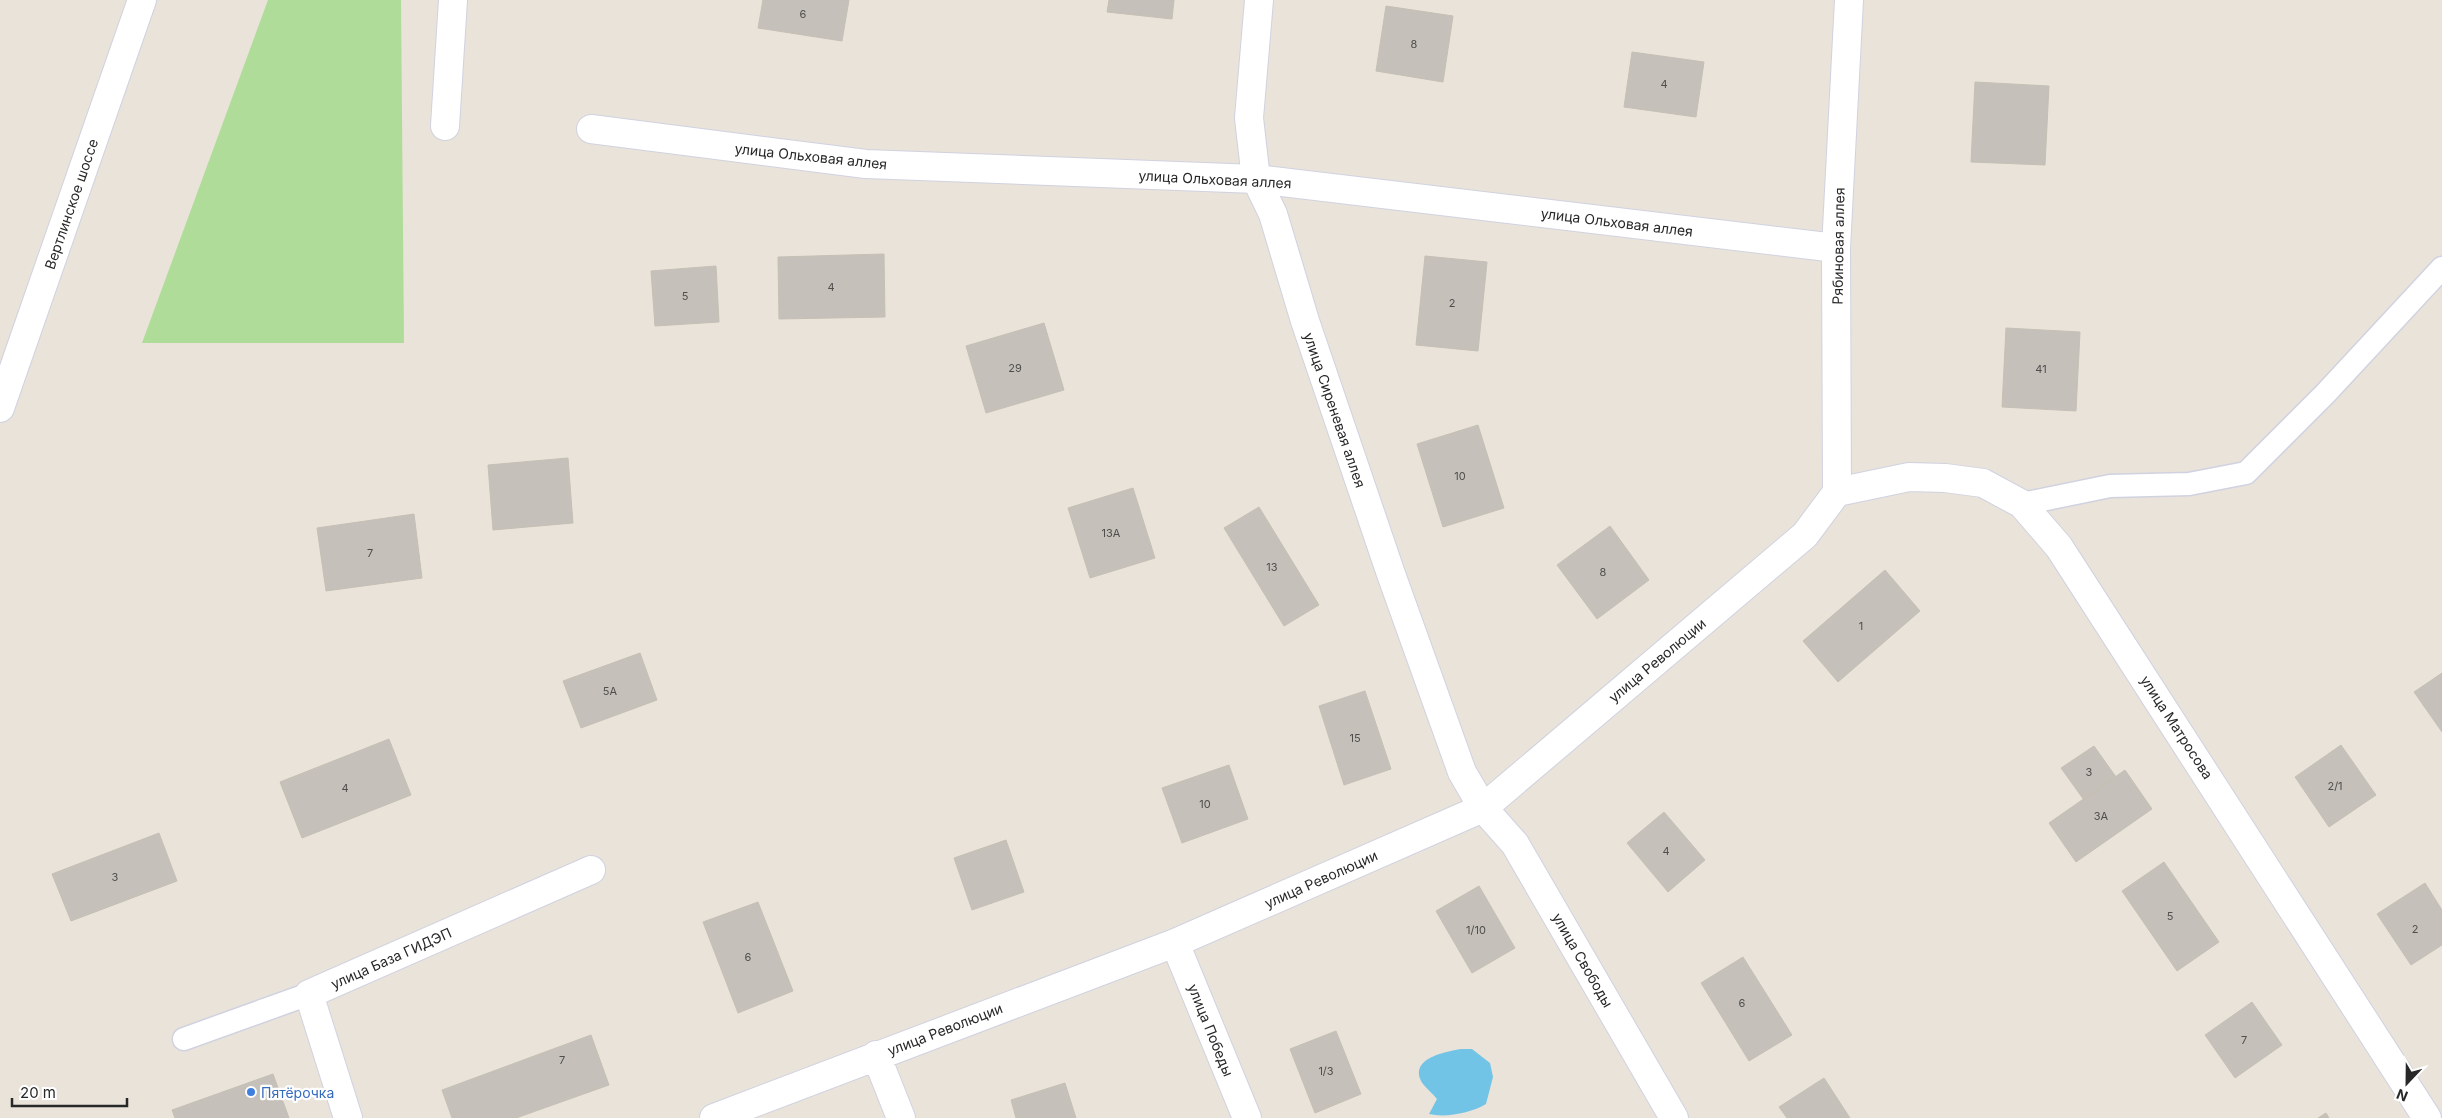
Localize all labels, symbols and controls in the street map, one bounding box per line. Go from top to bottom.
house number: 6 [800,7,807,21]
house number: 8 [1411,37,1418,51]
house number: 4 [1660,77,1668,91]
street label: Вертлинское шоссе [41,137,101,271]
street label: улица Ольховая аллея [734,140,888,172]
street label: улица Ольховая аллея [1138,167,1292,191]
street label: Рябиновая аллея [1828,187,1848,305]
street label: улица Ольховая аллея [1540,204,1694,240]
house number: 4 [827,280,835,294]
house number: 5 [682,289,689,303]
house number: 2 [1449,296,1455,310]
street label: улица Сиреневая аллея [1300,330,1370,490]
house number: 29 [1008,361,1022,375]
house number: 41 [2035,362,2047,376]
house number: 10 [1454,469,1466,483]
house number: 13А [1102,526,1121,540]
house number: 7 [367,546,373,560]
house number: 13 [1266,560,1278,574]
house number: 8 [1600,565,1607,579]
street label: улица Революции [1605,614,1709,706]
house number: 1 [1859,619,1863,633]
street label: улица Матросова [2137,672,2217,782]
house number: 5А [603,684,618,698]
house number: 15 [1349,731,1361,745]
house number: 3 [2086,765,2093,779]
house number: 2/1 [2327,779,2343,793]
house number: 4 [341,781,349,795]
house number: 10 [1199,797,1211,811]
house number: 3А [2094,809,2109,823]
house number: 4 [1662,844,1670,858]
street label: улица Революции [1262,846,1380,912]
house number: 3 [112,870,119,884]
house number: 5 [2167,909,2174,923]
street label: улица Свободы [1549,910,1617,1010]
house number: 2 [2412,922,2418,936]
house number: 1/10 [1466,923,1486,937]
street label: улица База ГИДЭП [328,924,454,992]
house number: 6 [745,950,752,964]
street label: улица Победы [1185,981,1237,1079]
house number: 6 [1739,996,1746,1010]
street label: улица Революции [885,999,1005,1059]
house number: 7 [2241,1033,2247,1047]
house number: 7 [559,1053,565,1067]
north arrow [2382,1058,2432,1108]
house number: 1/3 [1318,1064,1334,1078]
scale bar [12,1076,128,1108]
text: 20 m [20,1083,56,1102]
place label: Пятёрочка [261,1084,334,1101]
marker: Пятёрочка [245,1086,257,1098]
text: N [2394,1086,2410,1105]

